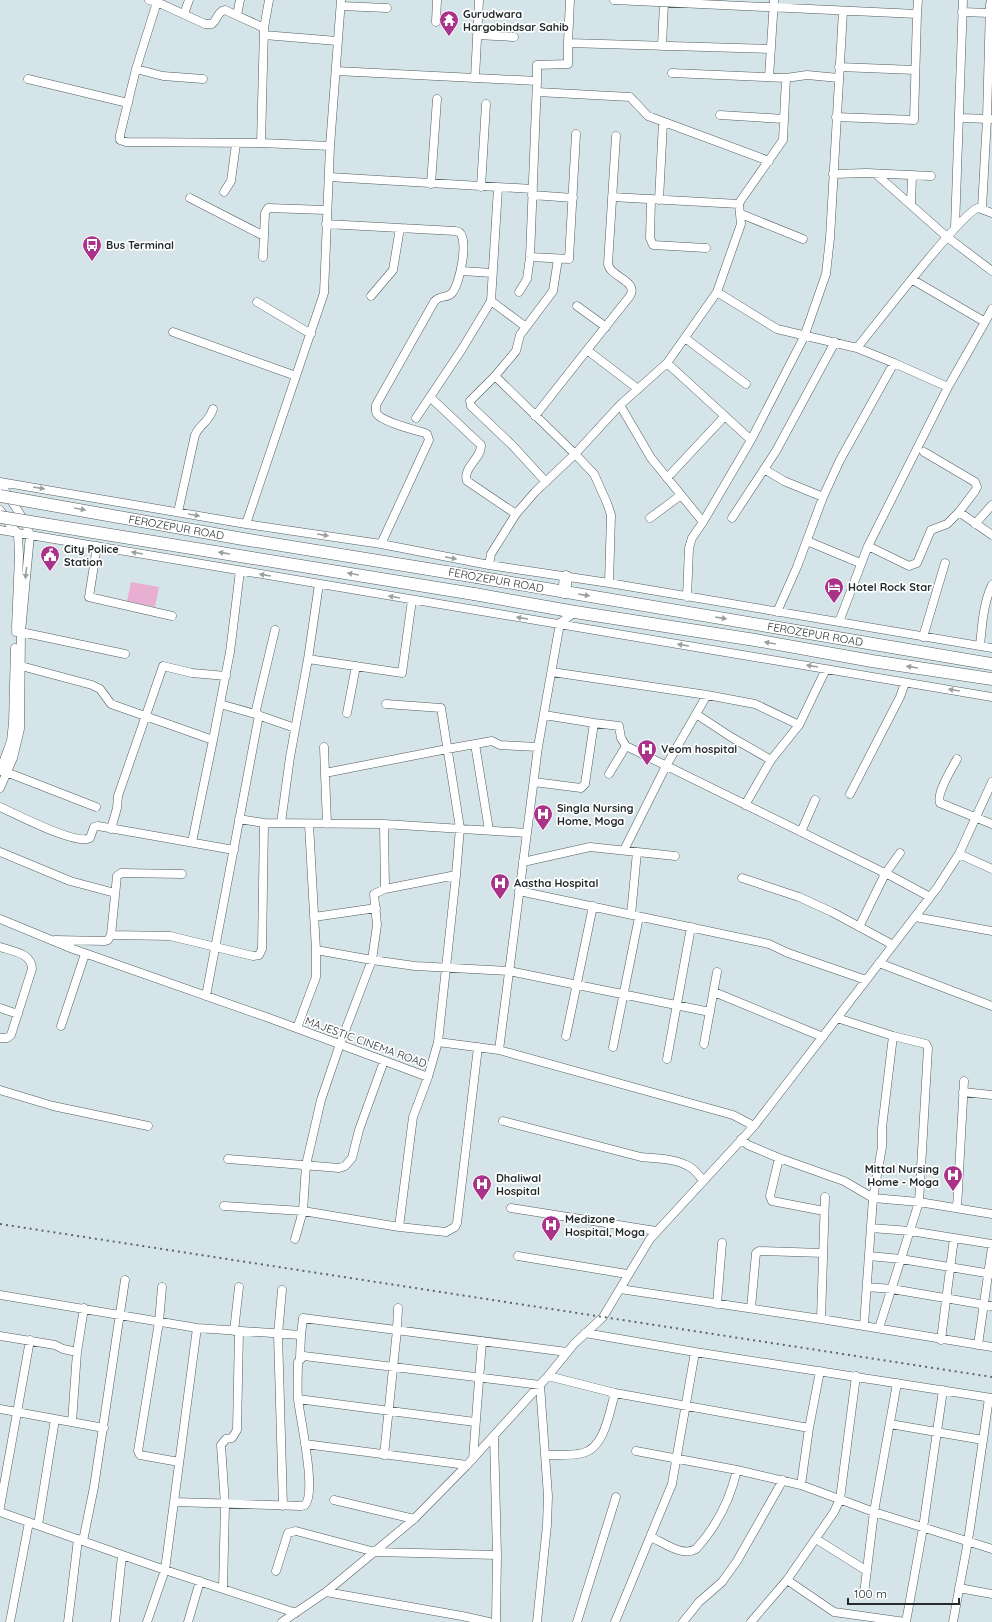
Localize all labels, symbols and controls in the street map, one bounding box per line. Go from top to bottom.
place label: Gurudwara Hargobindsar Sahib [463,7,569,34]
temple icon: Gurudwara Hargobindsar Sahib [438,9,460,37]
bus stop icon: Bus Terminal [81,234,103,262]
place label: Bus Terminal [106,238,174,252]
one-way arrow [32,485,45,491]
one-way arrow [74,506,86,512]
street label: FEROZEPUR ROAD [127,512,225,543]
one-way arrow [188,512,200,518]
one-way arrow [316,532,329,538]
place label: City Police Station [64,542,119,569]
public building icon: City Police Station [39,544,61,572]
one-way arrow [131,550,143,556]
one-way arrow [218,550,230,556]
one-way arrow [444,555,457,561]
street label: FEROZEPUR ROAD [447,565,545,595]
one-way arrow [23,567,30,580]
one-way arrow [346,571,359,577]
one-way arrow [259,572,271,578]
hotel icon: Hotel Rock Star [823,576,845,604]
place label: Hotel Rock Star [848,580,932,594]
one-way arrow [578,592,590,598]
one-way arrow [387,594,400,600]
one-way arrow [516,614,528,620]
one-way arrow [715,615,727,621]
street label: FEROZEPUR ROAD [766,619,864,649]
one-way arrow [764,639,776,645]
one-way arrow [677,642,689,648]
one-way arrow [805,663,818,669]
one-way arrow [906,664,918,670]
one-way arrow [947,687,960,693]
hospital icon: Veom hospital [636,738,658,766]
place label: Veom hospital [661,742,737,756]
place label: Singla Nursing Home, Moga [557,801,633,828]
hospital icon: Singla Nursing Home, Moga [532,803,554,831]
hospital icon: Aastha Hospital [489,872,511,900]
place label: Aastha Hospital [514,876,598,890]
street label: MAJESTIC CINEMA ROAD [303,1013,429,1071]
place label: Mittal Nursing Home - Moga [865,1162,939,1189]
hospital icon: Mittal Nursing Home - Moga [942,1164,964,1192]
place label: Dhaliwal Hospital [496,1171,541,1198]
hospital icon: Dhaliwal Hospital [471,1173,493,1201]
place label: Medizone Hospital, Moga [565,1212,645,1239]
hospital icon: Medizone Hospital, Moga [540,1214,562,1242]
scale bar [848,1580,959,1606]
text: 100 m [854,1586,887,1601]

